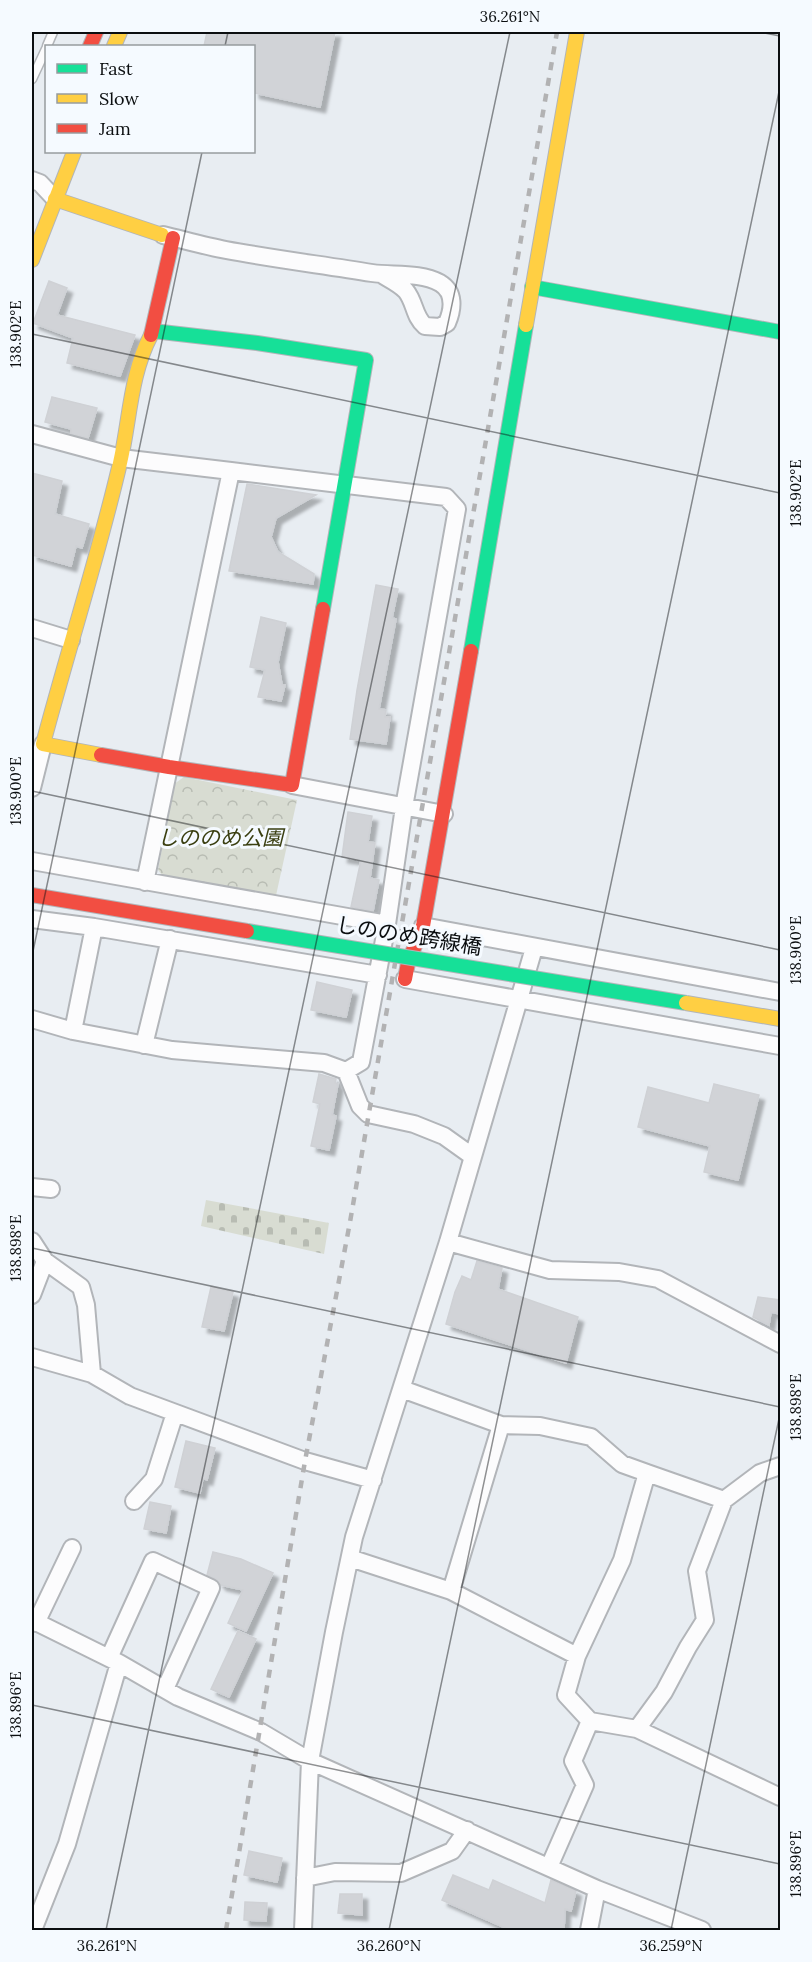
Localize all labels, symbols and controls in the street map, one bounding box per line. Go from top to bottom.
text: 36.261°N [480,7,540,26]
legend [45,45,255,153]
text: Fast [99,57,133,80]
text: Slow [99,87,139,110]
text: Jam [98,117,131,140]
text: 138.902°E [6,300,25,368]
text: 138.902°E [786,459,805,527]
text: 138.900°E [6,757,25,825]
park label: しののめ公園 [157,824,286,851]
street label: しののめ跨線橋 [334,911,484,960]
text: 138.900°E [786,916,805,984]
text: 138.898°E [6,1215,25,1281]
text: 138.898°E [786,1374,805,1440]
text: 138.896°E [6,1671,25,1739]
text: 138.896°E [786,1830,805,1898]
text: 36.261°N [77,1936,137,1955]
text: 36.260°N [357,1936,421,1955]
text: 36.259°N [639,1936,703,1955]

